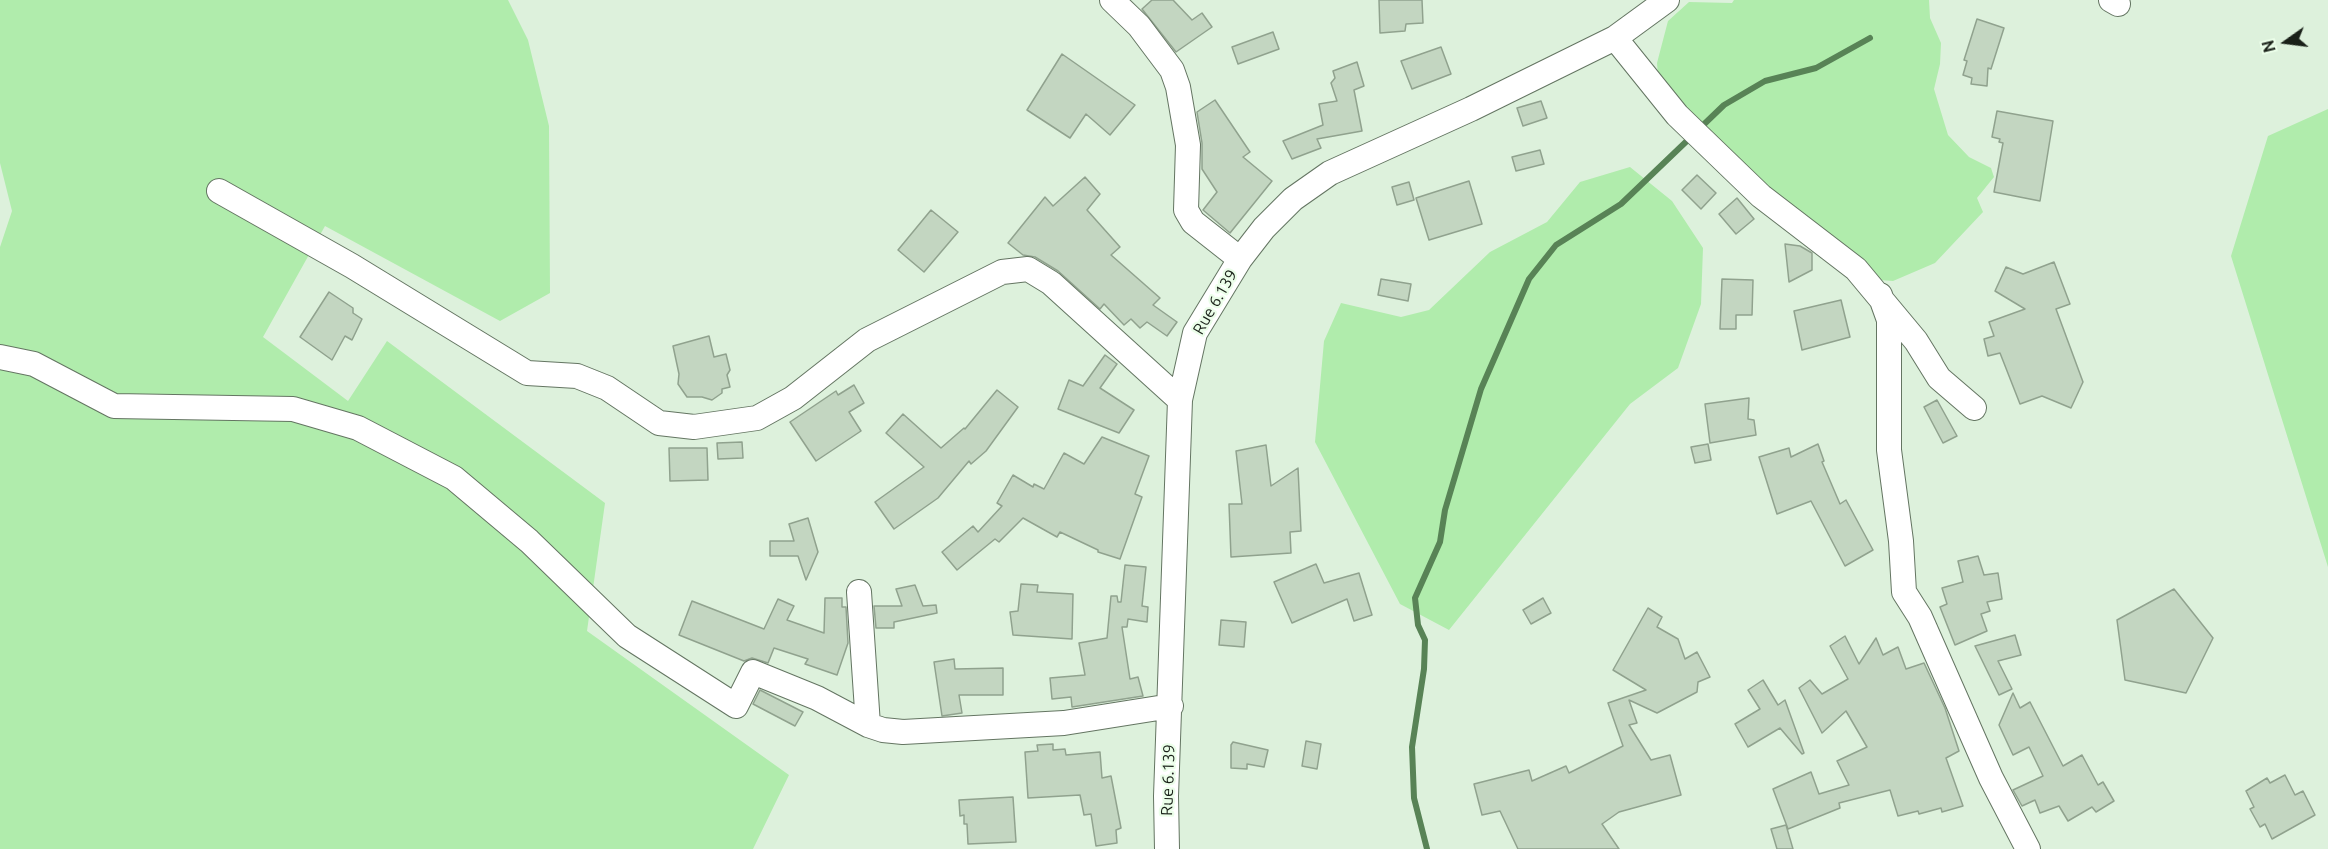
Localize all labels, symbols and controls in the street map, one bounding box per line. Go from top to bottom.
north arrow [2256,12,2316,72]
text: N [2258,38,2279,54]
street label: Rue 6.139 [1189,266,1241,338]
street label: Rue 6.139 [1157,744,1179,816]

